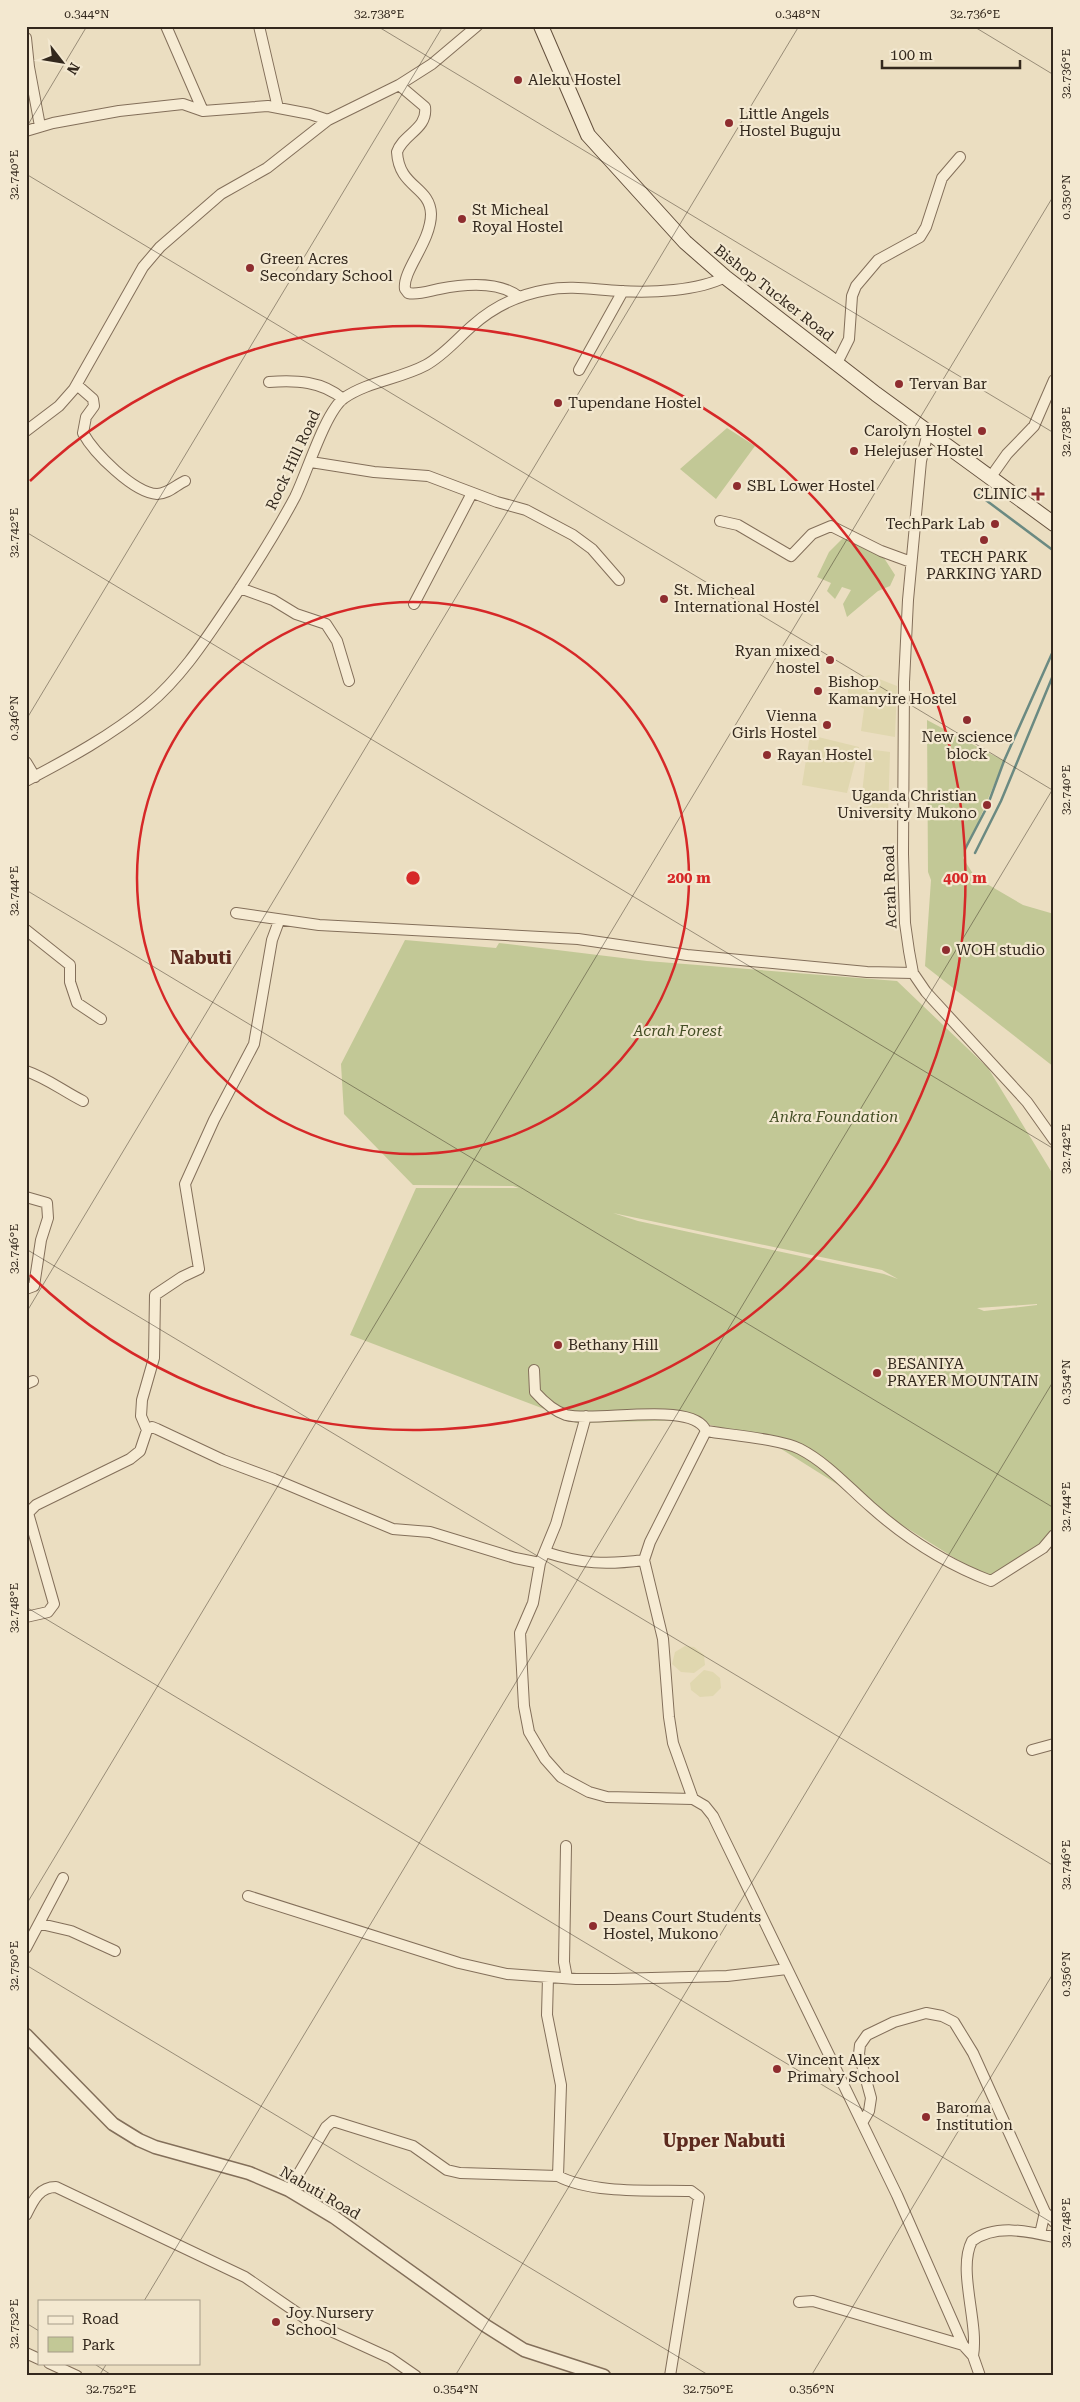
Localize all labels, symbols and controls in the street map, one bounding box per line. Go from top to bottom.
text: 0.344°N [64,7,110,21]
text: 32.738°E [354,7,404,21]
text: 0.348°N [775,7,821,21]
text: 32.736°E [950,7,1000,21]
north arrow [38,38,88,88]
scale bar [882,38,1020,70]
text: 100 m [890,46,933,64]
text: 32.736°E [1059,49,1073,99]
text: N [63,60,83,78]
place label: Aleku Hostel [528,71,621,89]
marker: Aleku Hostel [512,74,524,86]
place label: Little Angels Hostel Buguju [739,105,841,140]
marker: Little Angels Hostel Buguju [723,117,735,129]
text: 32.740°E [7,150,21,200]
text: 0.350°N [1059,174,1073,220]
place label: St Micheal Royal Hostel [472,201,563,236]
marker: St Micheal Royal Hostel [456,213,468,225]
street label: Bishop Tucker Road [711,241,837,345]
place label: Green Acres Secondary School [260,250,393,285]
marker: Green Acres Secondary School [244,262,256,274]
place label: Tervan Bar [909,375,987,393]
marker: Tervan Bar [893,378,905,390]
place label: Tupendane Hostel [568,394,702,412]
marker: Tupendane Hostel [552,397,564,409]
street label: Rock Hill Road [262,407,324,513]
text: 32.738°E [1059,407,1073,457]
place label: Carolyn Hostel [864,422,972,440]
marker: Carolyn Hostel [976,425,988,437]
place label: Helejuser Hostel [864,442,984,460]
marker: Helejuser Hostel [848,445,860,457]
place label: SBL Lower Hostel [747,477,875,495]
marker: SBL Lower Hostel [731,480,743,492]
place label: CLINIC [973,485,1027,503]
marker: CLINIC [1031,487,1045,501]
text: 32.742°E [7,508,21,558]
place label: TechPark Lab [885,515,985,533]
marker: TechPark Lab [989,518,1001,530]
marker: TECH PARK PARKING YARD [978,534,990,546]
place label: TECH PARK PARKING YARD [926,548,1042,583]
place label: St. Micheal International Hostel [674,581,820,616]
marker: St. Micheal International Hostel [658,593,670,605]
place label: Ryan mixed hostel [735,642,820,677]
marker: Ryan mixed hostel [824,654,836,666]
place label: Bishop Kamanyire Hostel [828,673,957,708]
marker: Bishop Kamanyire Hostel [812,685,824,697]
text: 0.346°N [7,695,21,741]
place label: Vienna Girls Hostel [732,707,817,742]
marker: New science block [961,714,973,726]
marker: Vienna Girls Hostel [821,719,833,731]
place label: New science block [922,728,1012,763]
place label: Rayan Hostel [777,746,872,764]
marker: Rayan Hostel [761,749,773,761]
text: 32.740°E [1059,765,1073,815]
place label: Uganda Christian University Mukono [837,787,977,822]
marker: Uganda Christian University Mukono [981,799,993,811]
street label: Acrah Road [880,845,900,929]
text: 32.744°E [7,866,21,916]
centre of rings [404,869,422,887]
text: 200 m [667,869,711,887]
text: 400 m [943,869,987,887]
place label: WOH studio [956,941,1045,959]
marker: WOH studio [940,944,952,956]
district label: Nabuti [170,947,232,968]
park label: Acrah Forest [633,1022,723,1040]
park label: Ankra Foundation [769,1108,898,1126]
text: 32.742°E [1059,1124,1073,1174]
text: 32.746°E [7,1224,21,1274]
place label: Bethany Hill [568,1336,659,1354]
marker: Bethany Hill [552,1339,564,1351]
place label: BESANIYA PRAYER MOUNTAIN [887,1355,1039,1390]
text: 0.354°N [1059,1359,1073,1405]
marker: BESANIYA PRAYER MOUNTAIN [871,1367,883,1379]
text: 32.744°E [1059,1482,1073,1532]
text: 32.748°E [7,1583,21,1633]
text: 32.746°E [1059,1840,1073,1890]
place label: Deans Court Students Hostel, Mukono [603,1908,761,1943]
marker: Deans Court Students Hostel, Mukono [587,1920,599,1932]
text: 32.750°E [7,1941,21,1991]
text: 0.356°N [1059,1951,1073,1997]
place label: Vincent Alex Primary School [787,2051,900,2086]
marker: Vincent Alex Primary School [771,2063,783,2075]
place label: Baroma Institution [936,2099,1013,2134]
marker: Baroma Institution [920,2111,932,2123]
district label: Upper Nabuti [663,2130,785,2151]
street label: Nabuti Road [277,2163,364,2223]
text: 32.748°E [1059,2198,1073,2248]
text: 32.752°E [7,2299,21,2349]
legend [38,2300,200,2364]
place label: Joy Nursery School [286,2304,374,2339]
text: Road [82,2310,119,2328]
marker: Joy Nursery School [270,2316,282,2328]
text: Park [82,2336,116,2354]
text: 32.752°E [86,2382,136,2396]
text: 0.354°N [433,2382,479,2396]
text: 32.750°E [683,2382,733,2396]
text: 0.356°N [789,2382,835,2396]

